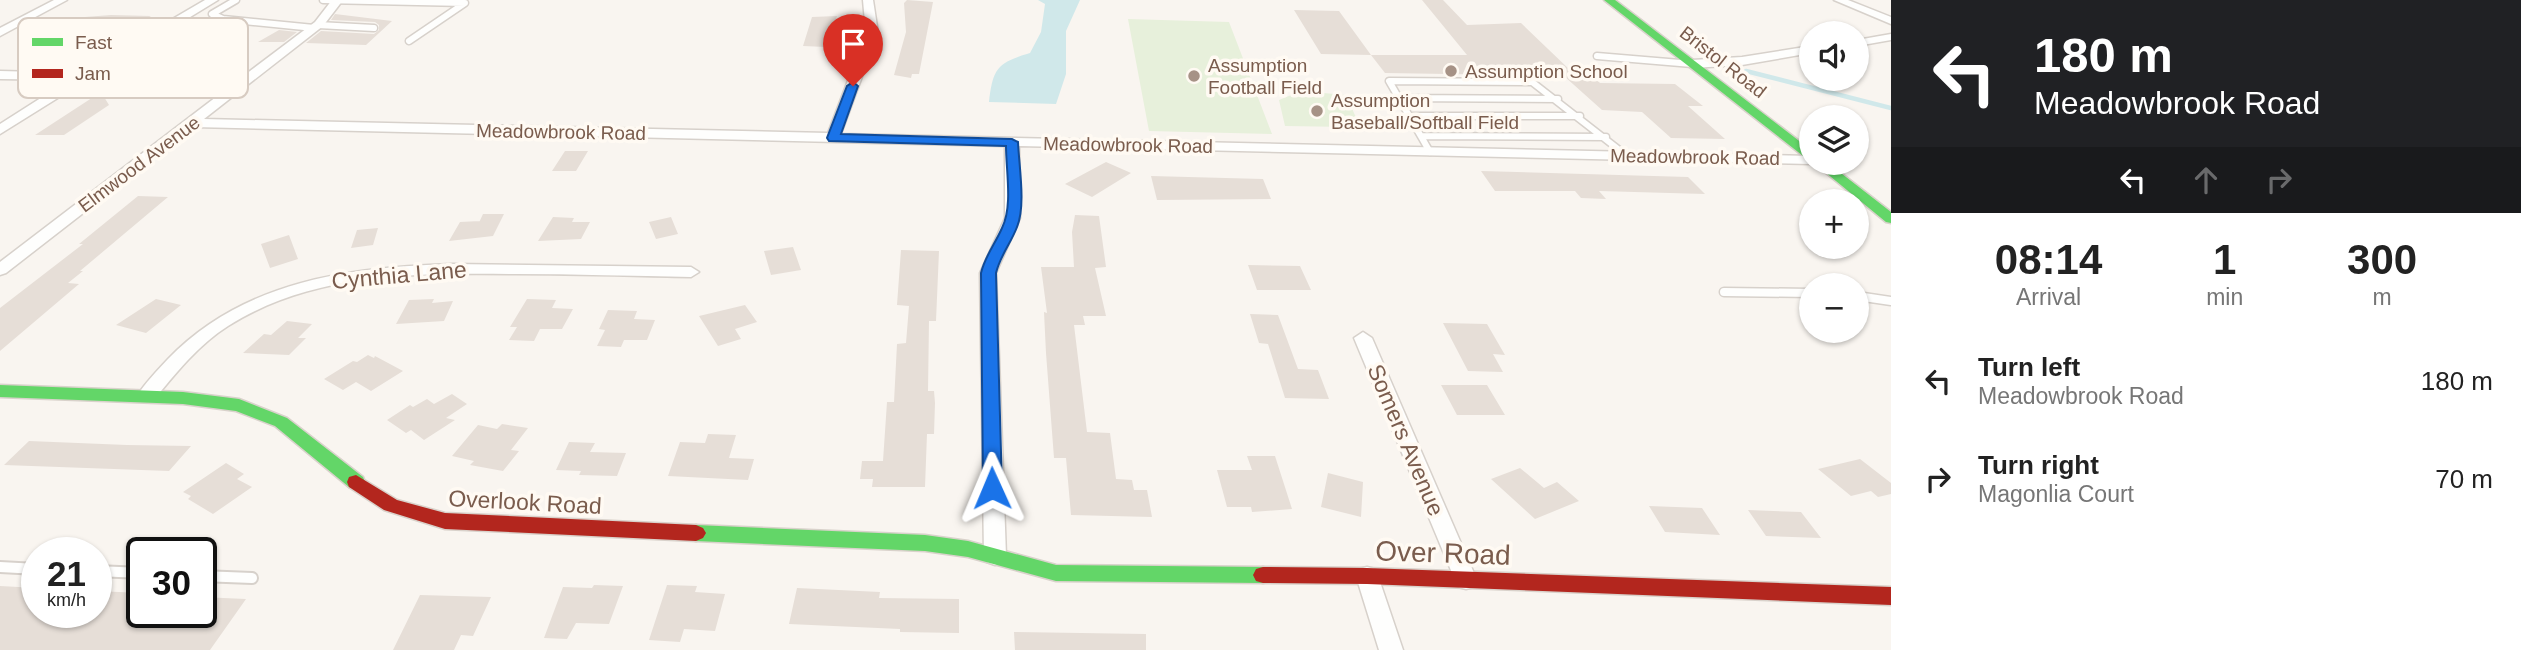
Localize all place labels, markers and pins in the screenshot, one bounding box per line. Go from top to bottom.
pin [823,14,883,86]
place label: Assumption Football Field [1208,55,1322,98]
place label: Assumption School [1465,61,1628,82]
marker: Assumption School [1443,63,1459,79]
marker: Assumption Football Field [1186,68,1202,84]
place label: Assumption Baseball/Softball Field [1331,90,1519,133]
marker: Assumption Baseball/Softball Field [1309,103,1325,119]

